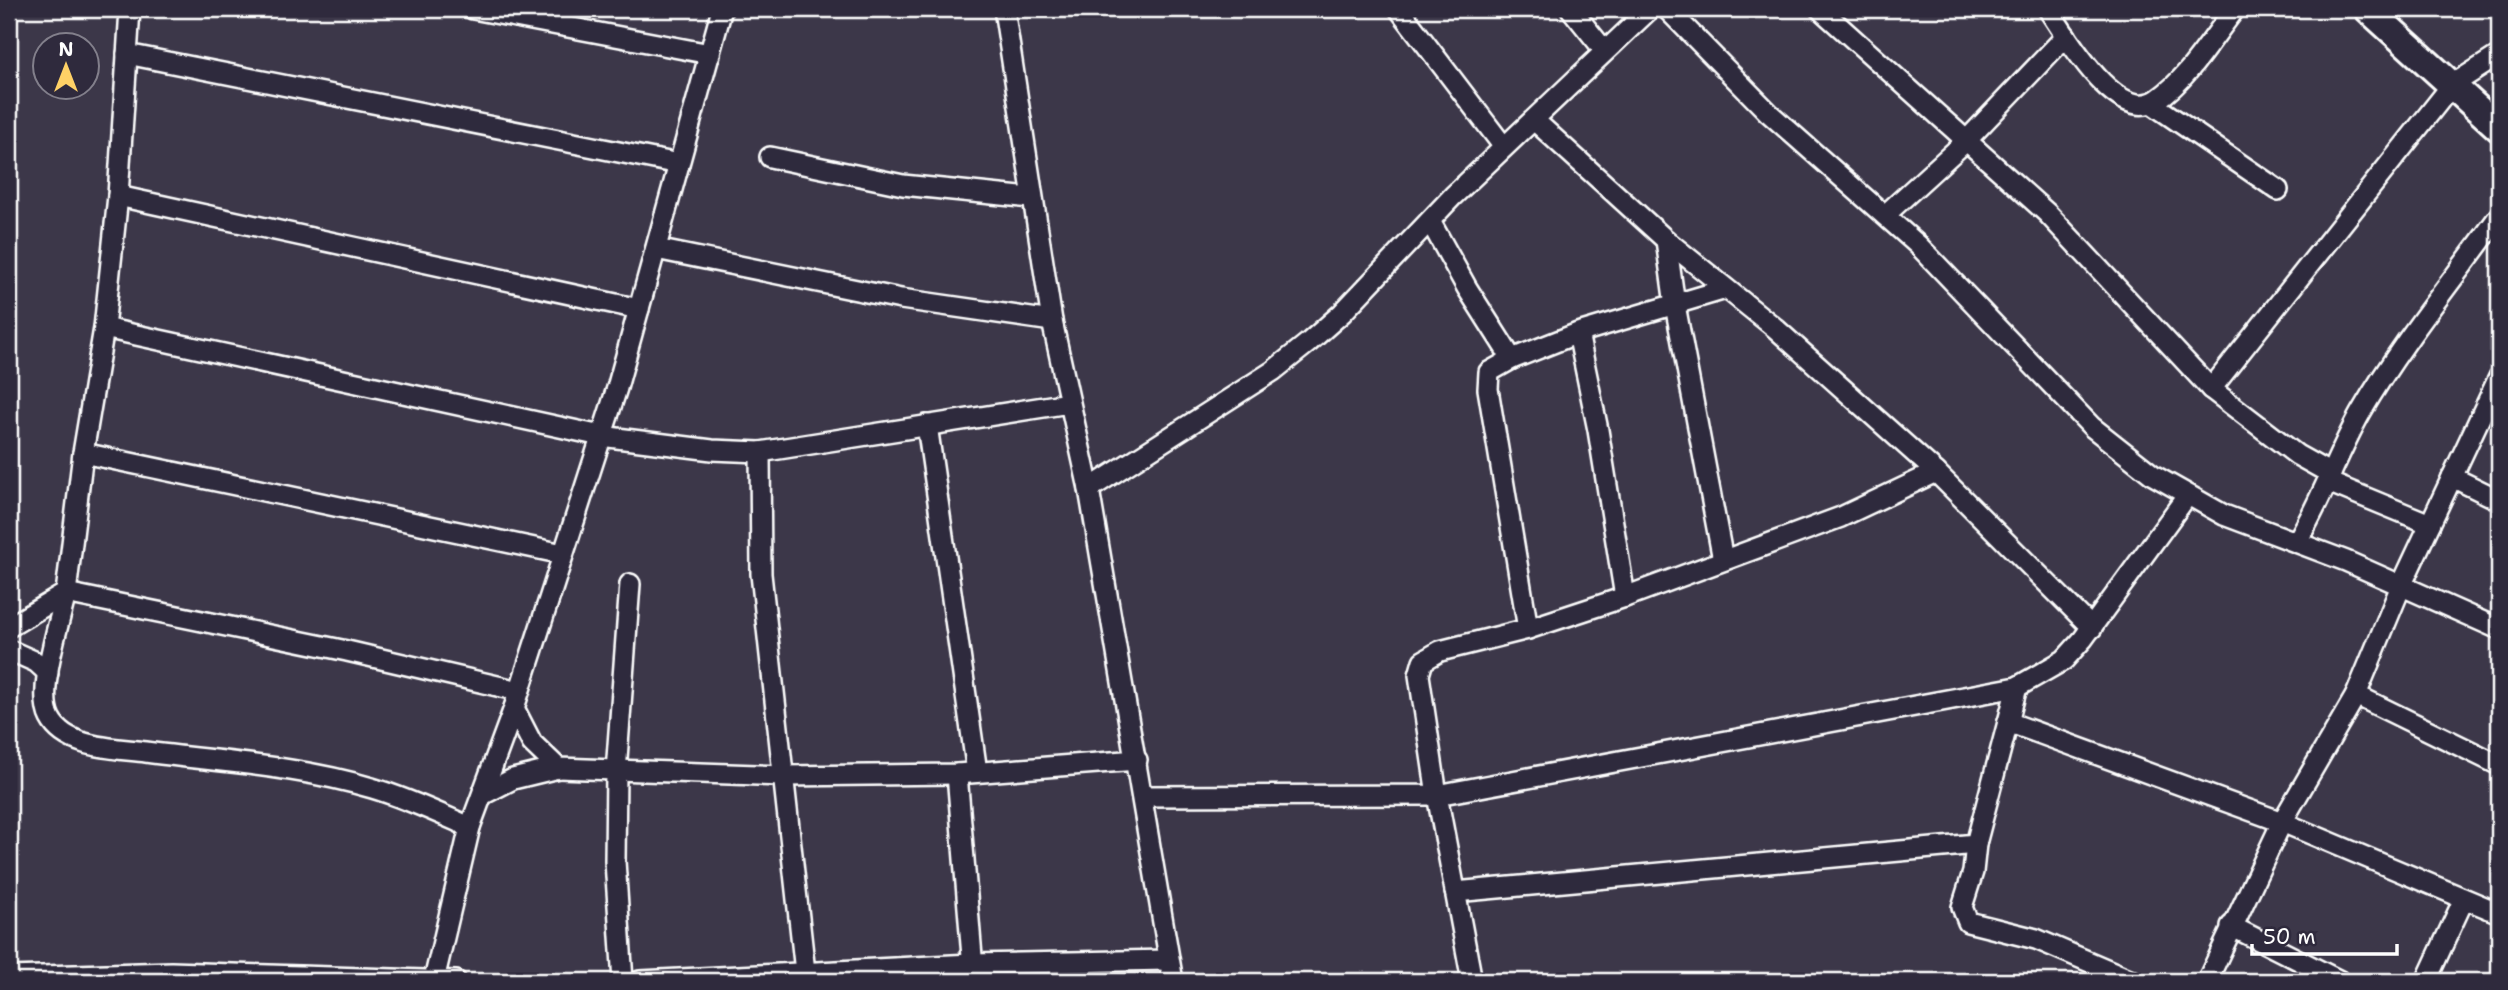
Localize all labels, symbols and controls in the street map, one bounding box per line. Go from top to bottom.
north arrow [32,32,102,102]
text: N [58,37,74,62]
scale bar [2252,913,2398,957]
text: 50 m [2263,923,2316,951]

